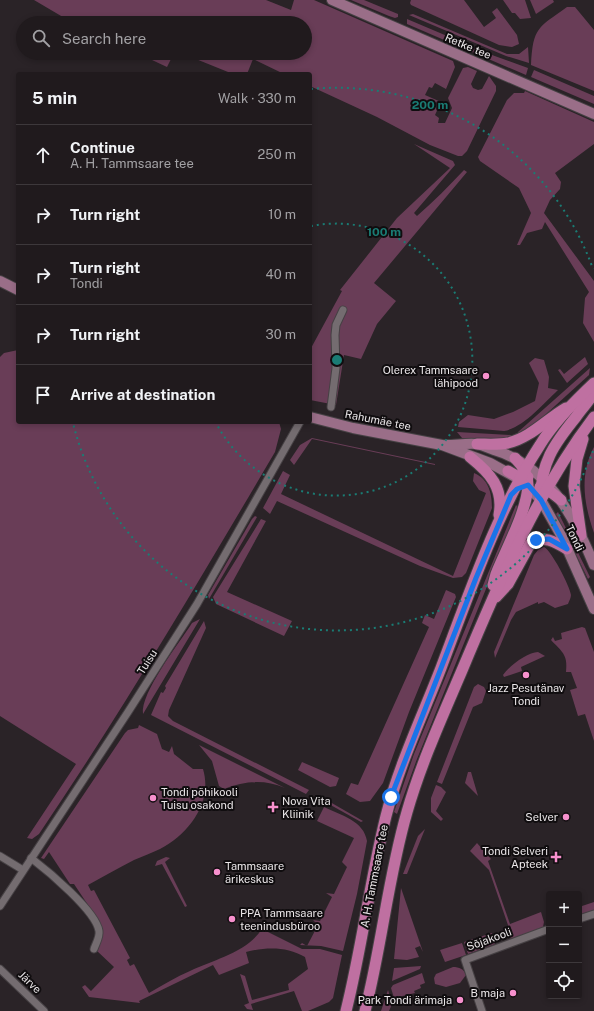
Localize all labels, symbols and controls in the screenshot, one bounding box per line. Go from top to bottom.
search box [16,16,312,60]
icon: search [30,27,52,49]
text: Search here [62,30,146,47]
street label: Retke tee [443,31,493,61]
text: 5 min [32,88,77,108]
text: Walk · 330 m [218,91,296,106]
text: 200 m [412,98,448,112]
text: Continue [70,139,135,156]
icon: ahead [32,144,54,166]
text: 250 m [258,147,296,162]
text: A. H. Tammsaare tee [70,156,194,171]
icon: right [32,204,54,226]
text: Turn right [70,206,140,223]
text: 10 m [268,207,296,222]
text: 100 m [367,225,401,239]
text: Turn right [70,259,140,276]
icon: right [32,264,54,286]
text: 40 m [265,267,296,282]
text: Tondi [70,276,103,291]
icon: right [32,324,54,346]
text: Turn right [70,326,140,343]
text: 30 m [266,327,296,342]
centre of rings [330,353,344,367]
place label: Olerex Tammsaare lähipood [383,364,478,389]
marker: Olerex Tammsaare lähipood [481,371,491,381]
icon: arrive [32,384,54,406]
text: Arrive at destination [70,386,215,403]
street label: Rahumäe tee [344,408,412,432]
street label: Tondi [564,523,586,553]
route end [527,531,545,549]
street label: Tuisu [135,647,159,677]
marker: Jazz Pesutänav Tondi [521,670,531,680]
place label: Jazz Pesutänav Tondi [488,682,565,707]
place label: Tondi põhikooli Tuisu osakond [161,786,238,811]
route start [382,788,400,806]
marker: Tondi põhikooli Tuisu osakond [148,793,158,803]
place label: Nova Vita Kliinik [282,795,331,820]
marker: Nova Vita Kliinik [267,801,279,813]
place label: Selver [525,811,558,823]
marker: Selver [561,812,571,822]
street label: A. H. Tammsaare tee [358,823,390,929]
place label: Tondi Selveri Apteek [482,845,548,870]
marker: Tondi Selveri Apteek [551,852,561,862]
place label: Tammsaare ärikeskus [225,860,284,885]
marker: Tammsaare ärikeskus [212,867,222,877]
map controls [546,891,582,999]
button: + [546,891,582,927]
place label: PPA Tammsaare teenindusbüroo [240,907,323,932]
marker: PPA Tammsaare teenindusbüroo [227,914,237,924]
street label: Sõjakooli [465,925,513,953]
button: − [546,927,582,963]
button: locate [546,963,582,999]
street label: Järve [16,968,44,996]
place label: B maja [470,987,505,999]
marker: B maja [508,988,518,998]
place label: Park Tondi ärimaja [358,994,452,1006]
marker: Park Tondi ärimaja [455,995,465,1005]

